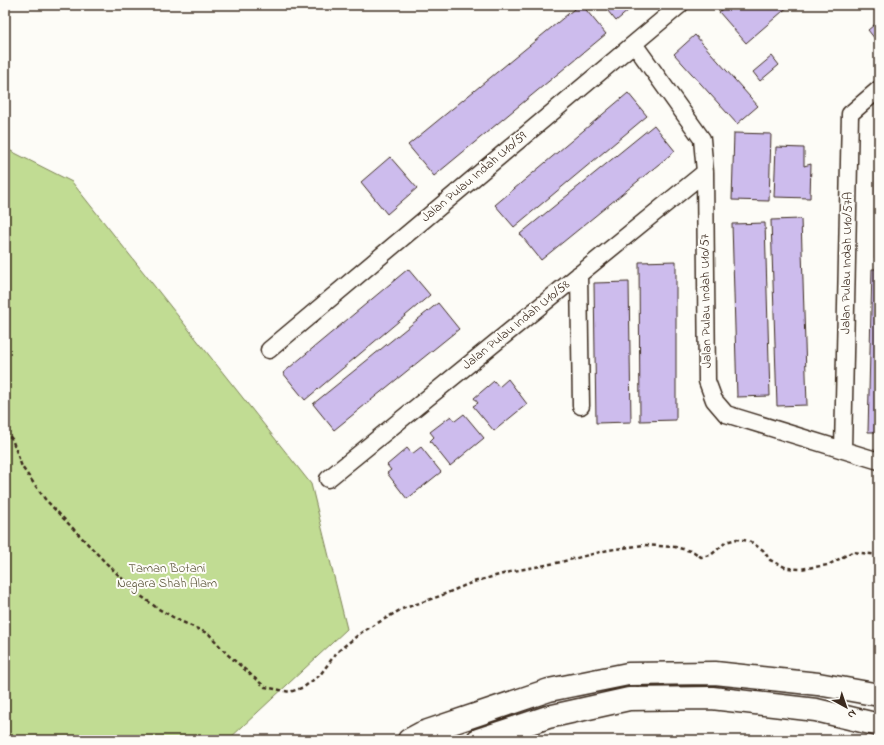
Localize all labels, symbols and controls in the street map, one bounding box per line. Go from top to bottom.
street label: Jalan Pulau Indah U10/59 [417,127,531,227]
street label: Jalan Pulau Indah U10/57A [836,192,858,334]
street label: Jalan Pulau Indah U10/57 [695,233,717,368]
street label: Jalan Pulau Indah U10/58 [458,275,574,374]
park label: Taman Botani Negara Shah Alam [117,559,217,594]
north arrow [826,687,866,727]
text: N [844,705,860,722]

